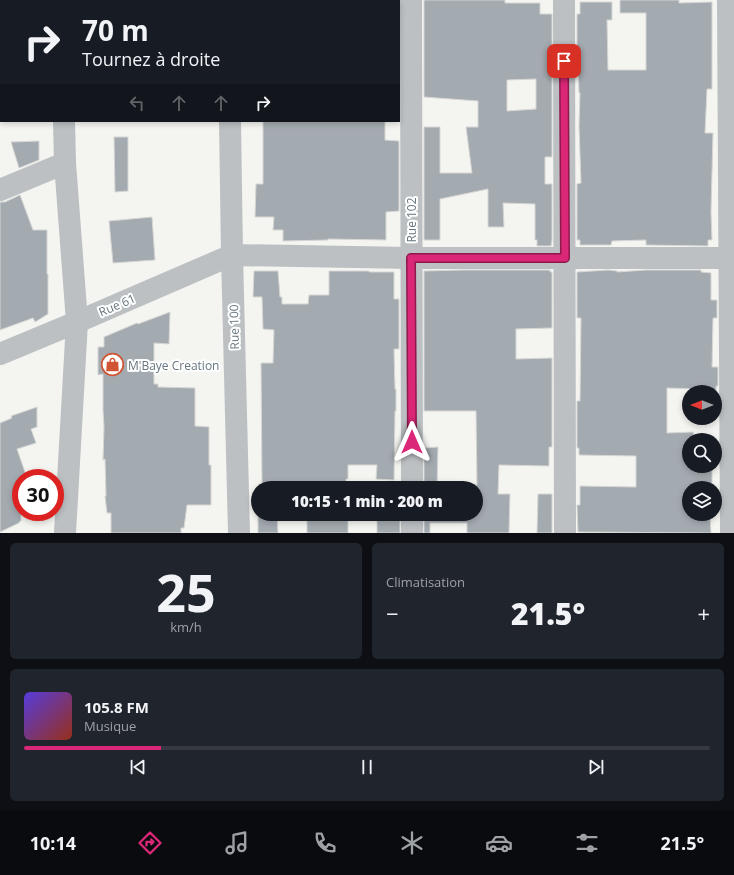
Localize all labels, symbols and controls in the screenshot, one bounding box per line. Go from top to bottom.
text: 70 m [82,11,149,49]
icon: right [16,16,68,68]
pin [547,44,581,78]
text: Tournez à droite [82,47,220,71]
icon: arrive [553,50,575,72]
icon: left [126,92,148,114]
icon: ahead [168,92,190,114]
icon: ahead [210,92,232,114]
icon: right [252,92,274,114]
street label: Rue 102 [403,197,420,243]
street label: Rue 61 [96,290,138,320]
street label: Rue 100 [225,304,243,350]
shop icon: M'Baye Creation [100,352,126,378]
place label: M'Baye Creation [128,357,219,374]
north arrow [682,385,722,425]
map controls [682,385,722,521]
position arrow [391,421,433,463]
button: search [682,433,722,473]
speed limit sign: 30 [12,469,64,521]
button: layers [682,481,722,521]
text: 10:15 · 1 min · 200 m [291,491,443,511]
text: 25 [156,556,216,627]
text: Climatisation [386,573,465,591]
text: 21.5° [511,593,585,634]
text: − [386,598,399,628]
text: + [697,598,710,628]
text: km/h [170,618,202,636]
text: 105.8 FM [84,697,149,717]
text: Musique [84,717,136,735]
icon: previous [127,756,149,778]
icon: pause [356,756,378,778]
icon: next [585,756,607,778]
icon: directions [136,829,164,857]
icon: music [223,829,251,857]
icon: phone [311,829,339,857]
icon: climate [398,829,426,857]
icon: car [485,829,513,857]
icon: filters [573,829,601,857]
text: 10:14 [30,831,76,855]
text: 21.5° [660,831,704,855]

